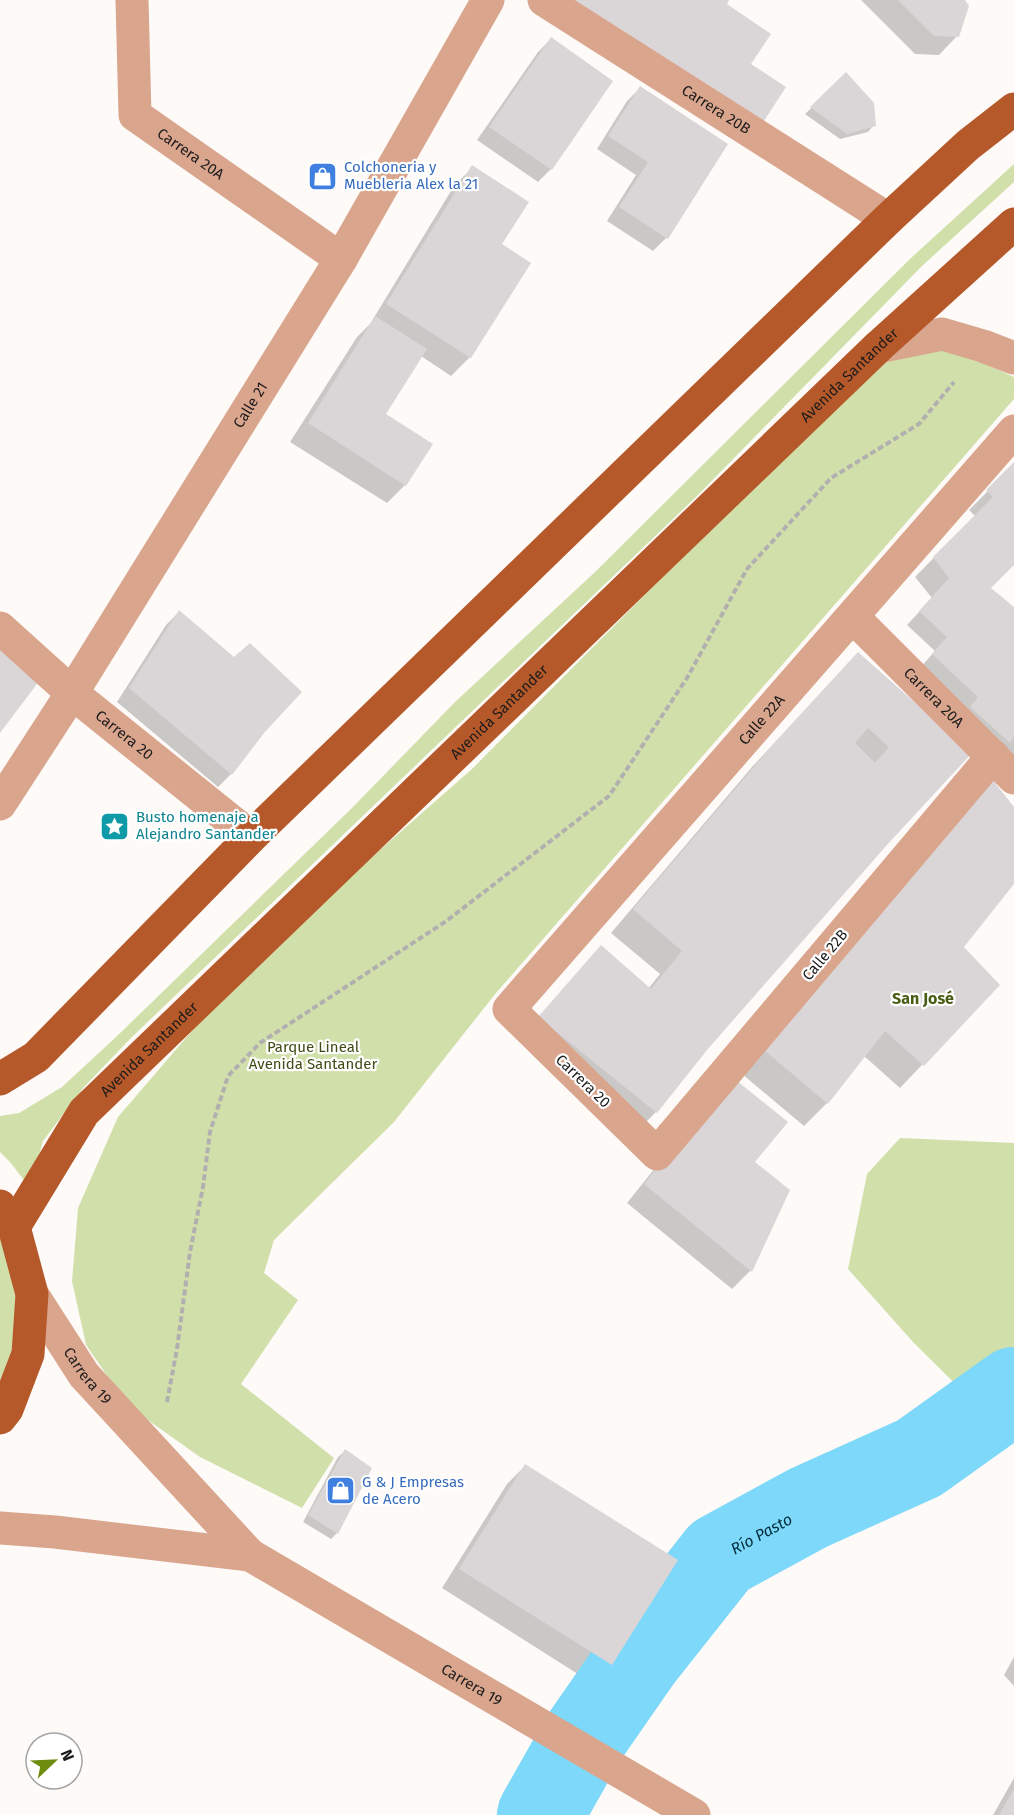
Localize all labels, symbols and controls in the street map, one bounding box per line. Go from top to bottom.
street label: Carrera 20B [678,81,754,138]
street label: Carrera 20A [154,124,228,184]
place label: Colchoneria y Muebleria Alex la 21 [344,158,478,193]
shop icon: Colchoneria y Muebleria Alex la 21 [307,160,339,192]
street label: Avenida Santander [796,324,902,426]
street label: Calle 21 [229,379,271,431]
street label: Avenida Santander [446,661,552,763]
street label: Carrera 20A [900,664,968,732]
street label: Calle 22A [735,691,789,749]
street label: Carrera 20 [92,706,157,764]
place label: Busto homenaje a Alejandro Santander [136,808,276,843]
place icon: Busto homenaje a Alejandro Santander [99,810,131,842]
street label: Calle 22B [798,926,852,984]
district label: San José [892,989,954,1008]
street label: Avenida Santander [96,998,202,1100]
park label: Parque Lineal Avenida Santander [249,1038,377,1073]
street label: Carrera 20 [552,1051,614,1111]
street label: Carrera 19 [60,1344,115,1408]
place label: G & J Empresas de Acero [362,1473,464,1508]
shop icon: G & J Empresas de Acero [325,1475,357,1507]
water label: Río Pasto [727,1509,796,1558]
street label: Carrera 19 [438,1660,505,1710]
north arrow [24,1731,84,1791]
text: N [57,1747,78,1764]

